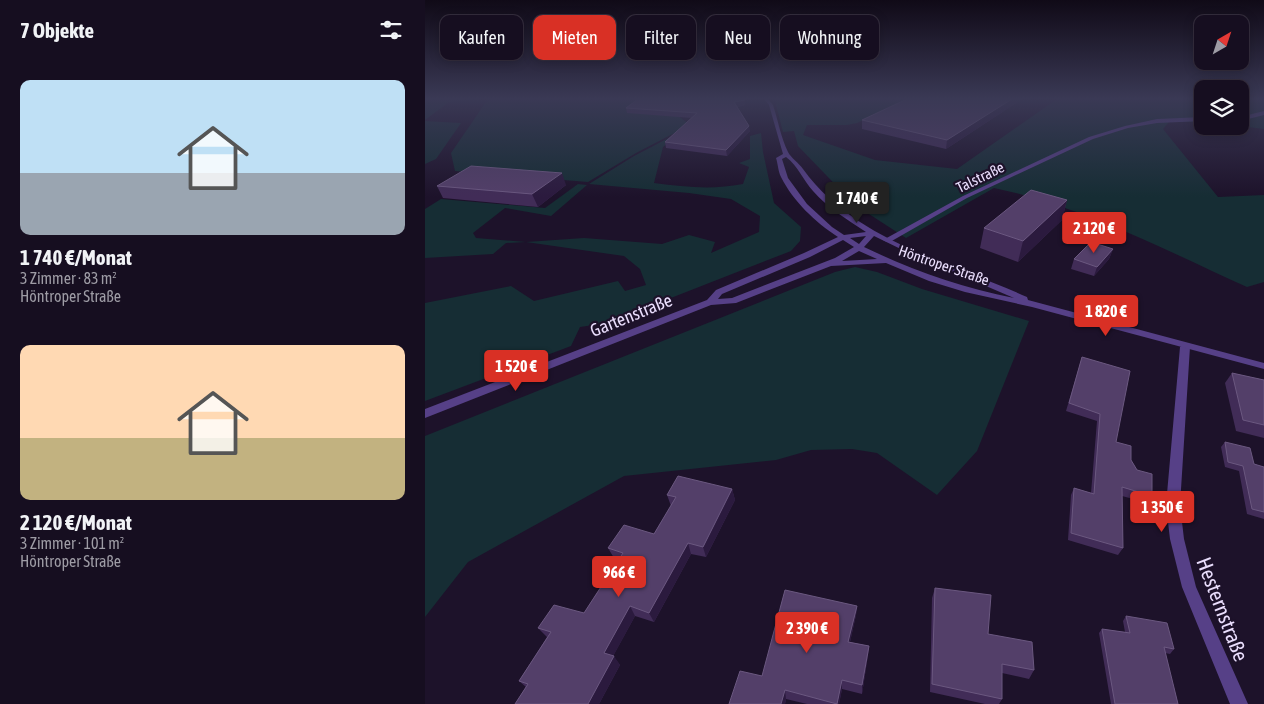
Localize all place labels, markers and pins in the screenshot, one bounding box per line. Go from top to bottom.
pin: 1 740 € [811,182,903,224]
pin: 2 120 € [1048,212,1140,254]
pin: 1 820 € [1060,294,1152,337]
pin: 1 520 € [470,350,562,392]
pin: 1 350 € [1116,490,1208,533]
pin: 966 € [584,556,654,598]
pin: 2 390 € [761,612,853,654]

